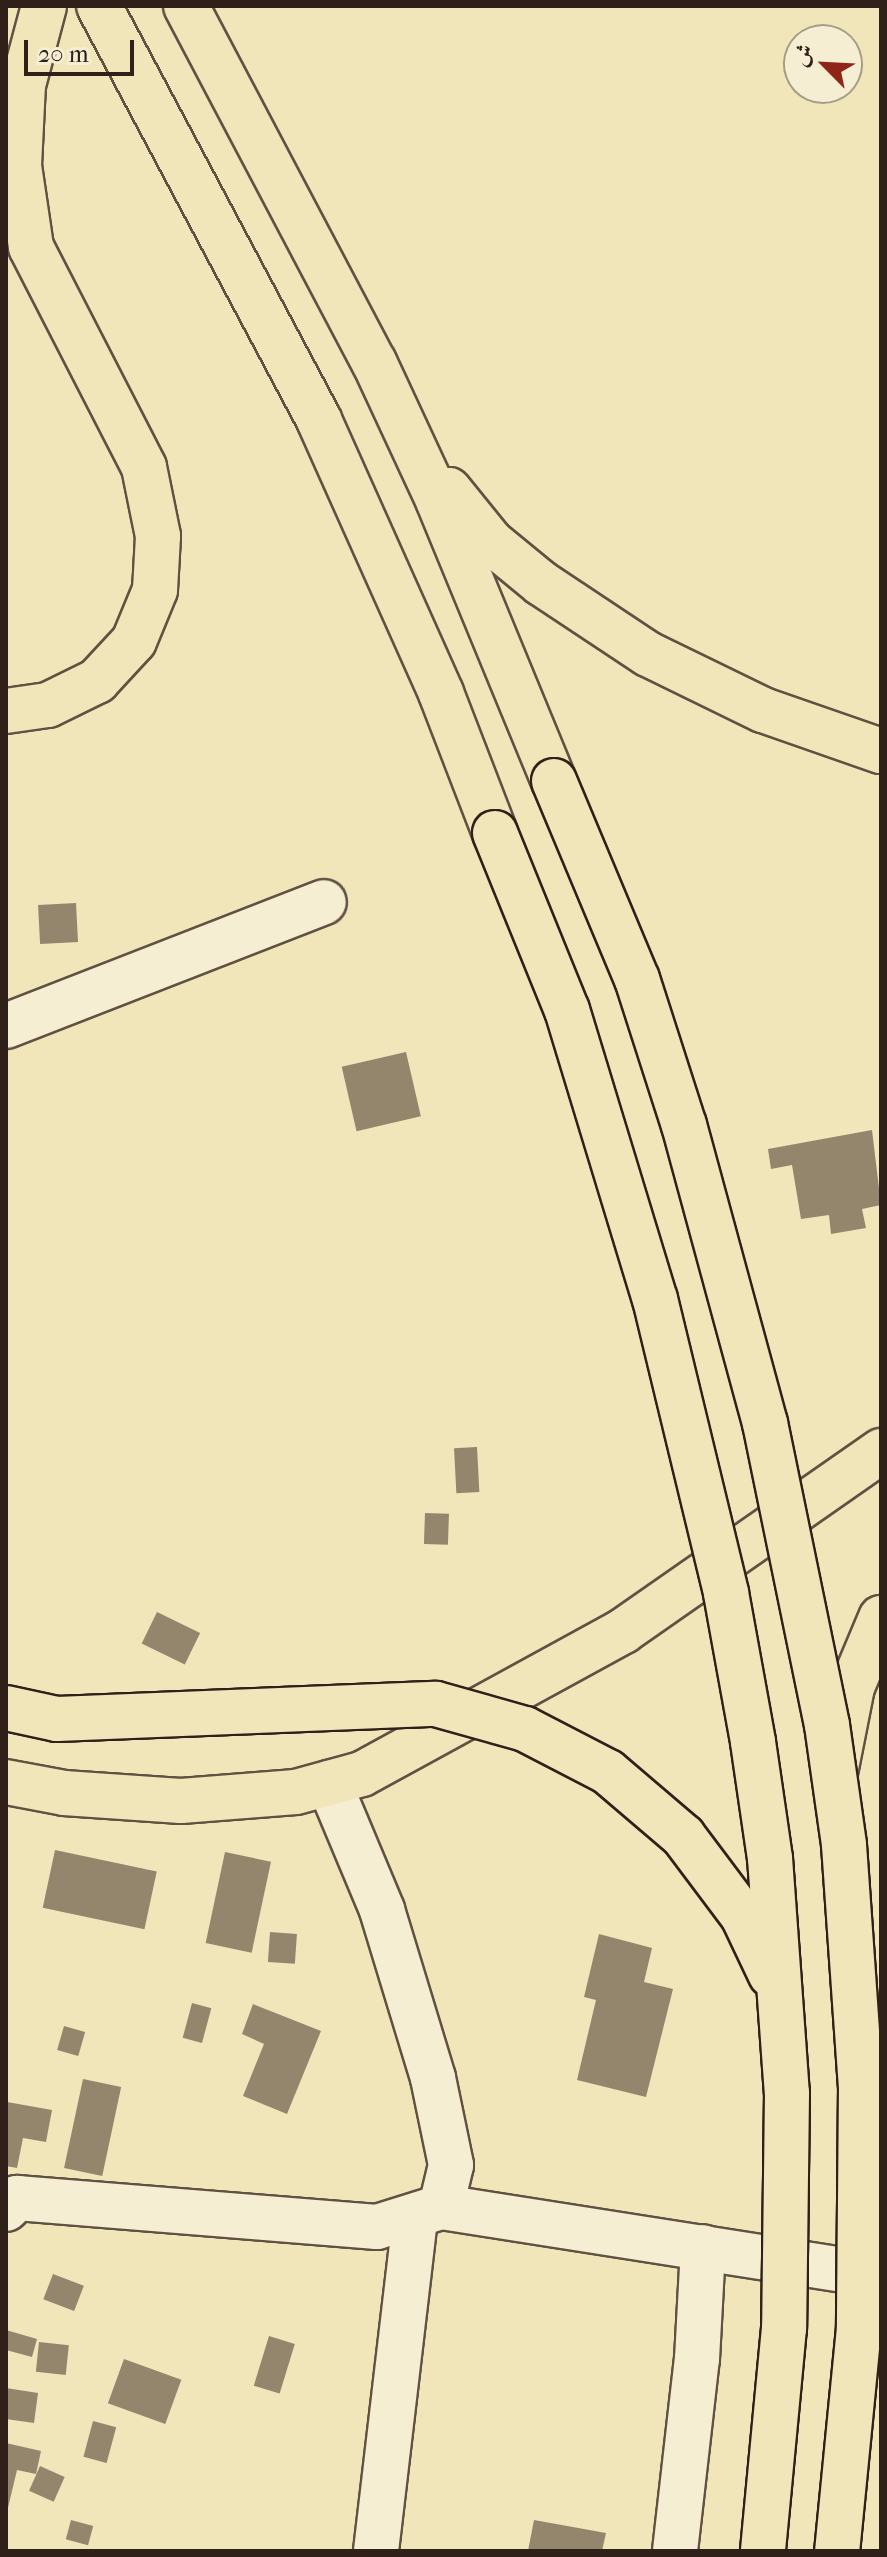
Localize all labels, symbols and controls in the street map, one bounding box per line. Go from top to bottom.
scale bar [28,24,138,74]
north arrow [783,24,863,104]
text: 20 m [38,40,89,68]
text: ش [787,40,819,70]

